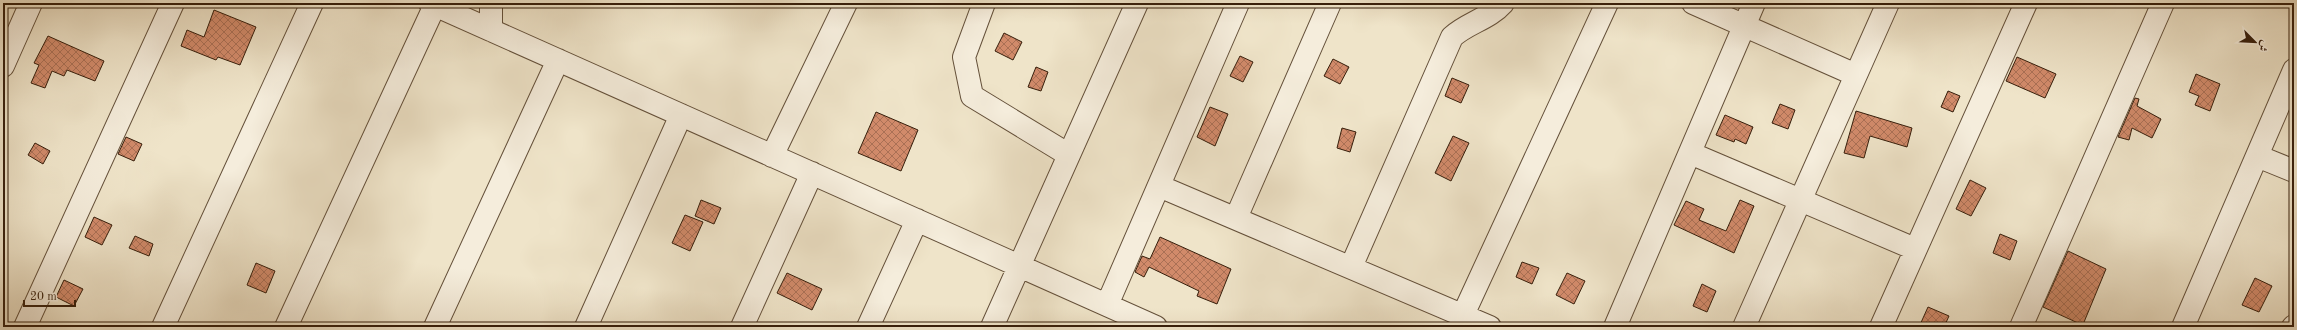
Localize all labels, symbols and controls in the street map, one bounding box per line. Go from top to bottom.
north arrow [2235,22,2275,62]
text: ش [2255,38,2270,53]
scale bar [24,282,75,308]
text: 20 m [30,291,57,303]

